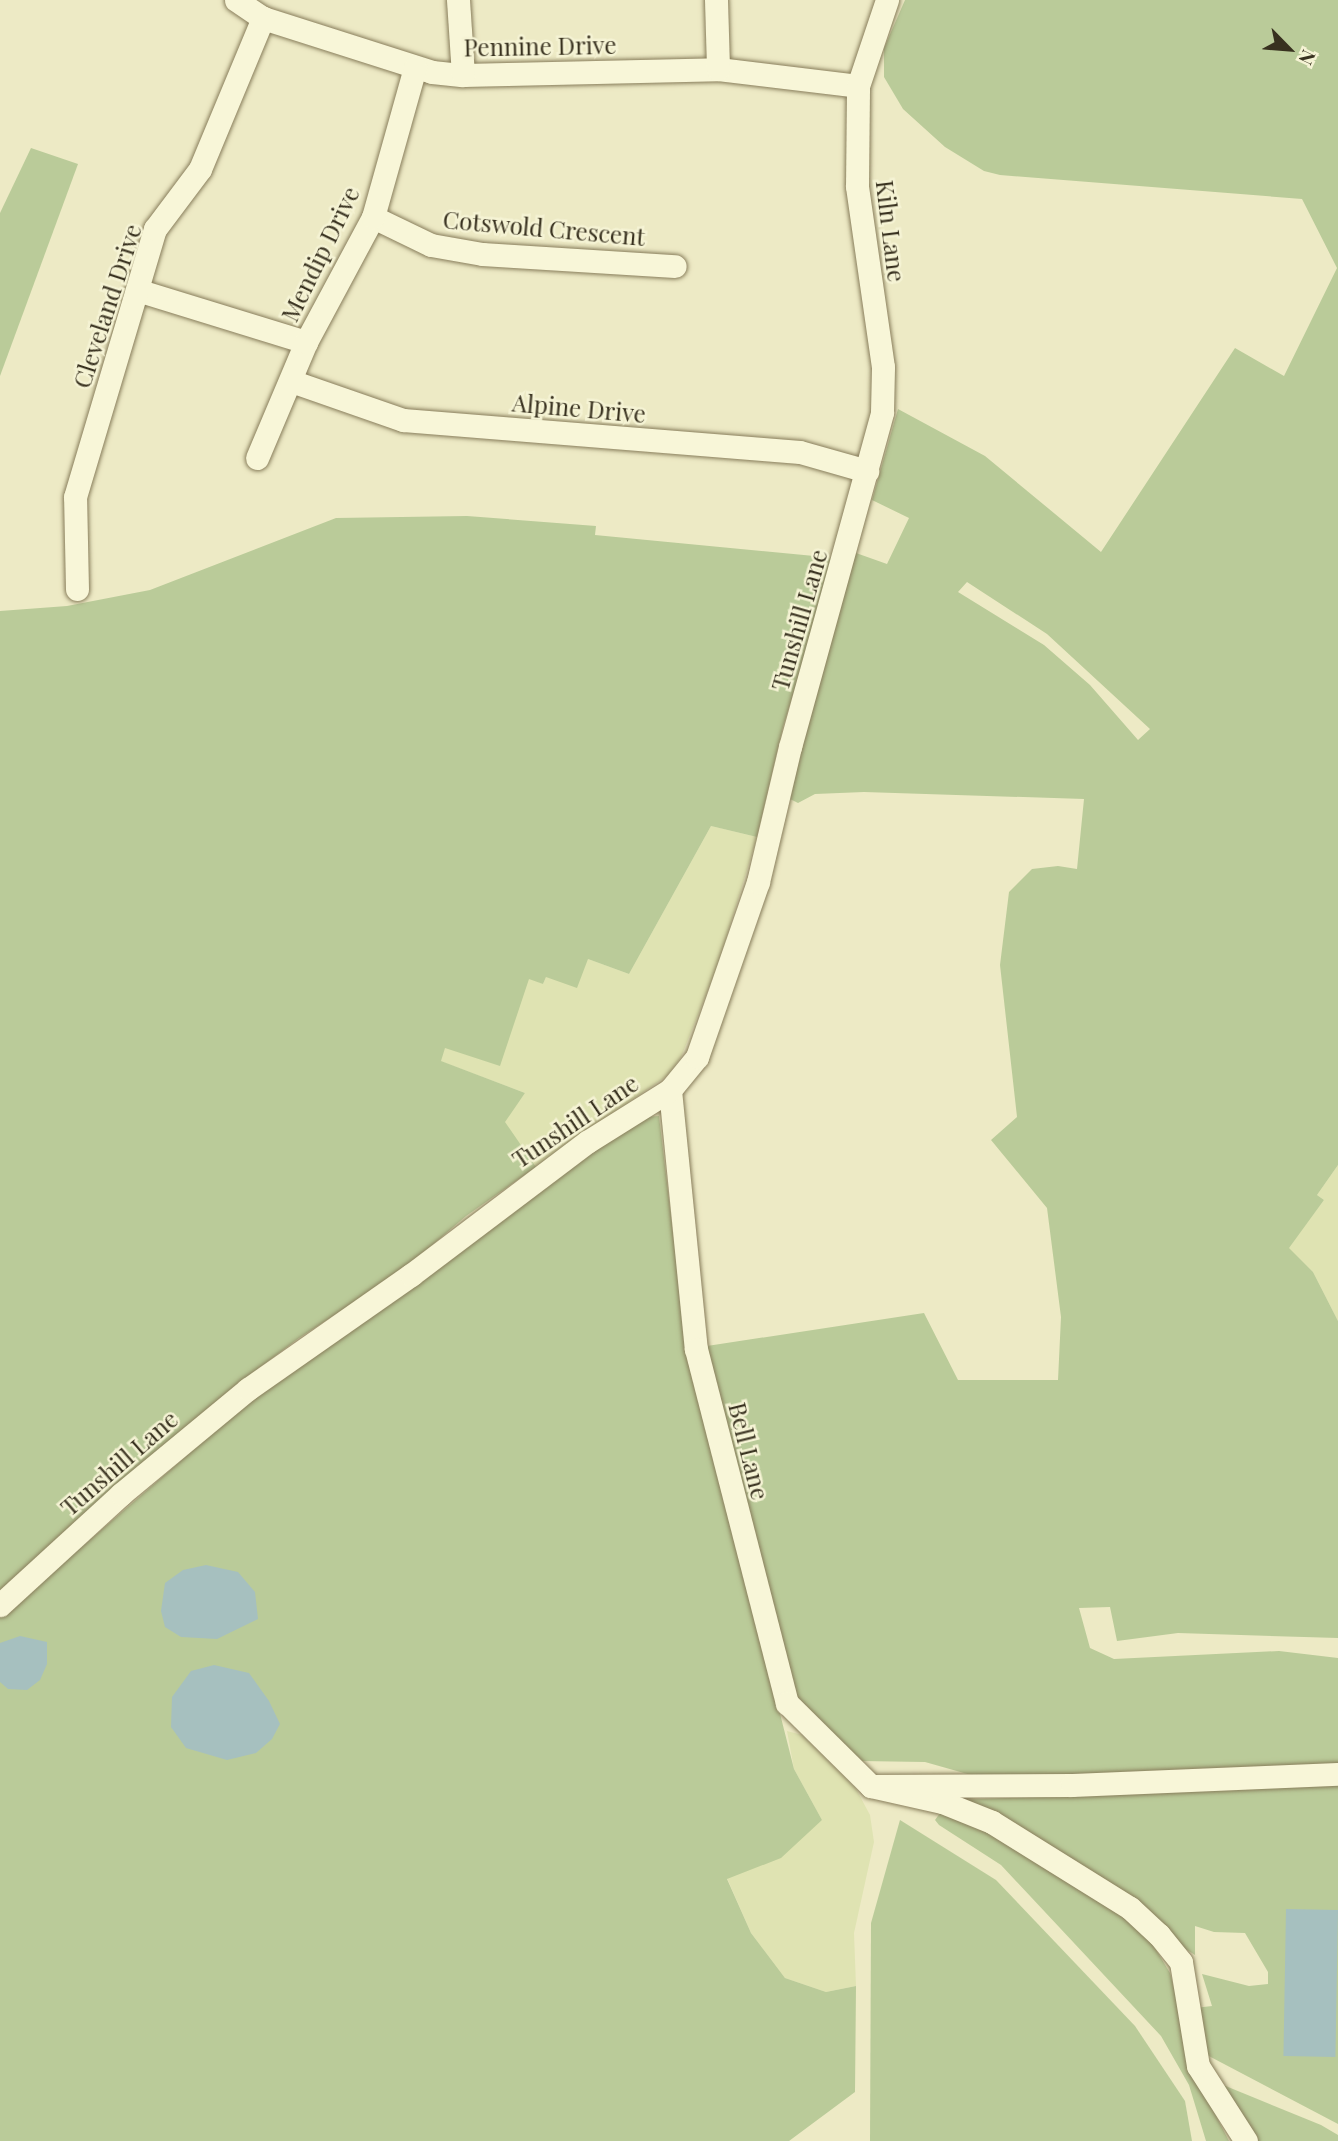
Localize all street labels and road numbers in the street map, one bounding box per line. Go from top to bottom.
street label: Pennine Drive [463,30,617,62]
street label: Kiln Lane [870,178,912,284]
street label: Mendip Drive [275,182,365,326]
street label: Cotswold Crescent [442,205,646,251]
street label: Cleveland Drive [67,220,147,392]
street label: Alpine Drive [511,388,647,428]
street label: Tunshill Lane [765,546,833,694]
street label: Tunshill Lane [507,1068,643,1174]
street label: Bell Lane [723,1399,775,1503]
street label: Tunshill Lane [55,1404,183,1522]

